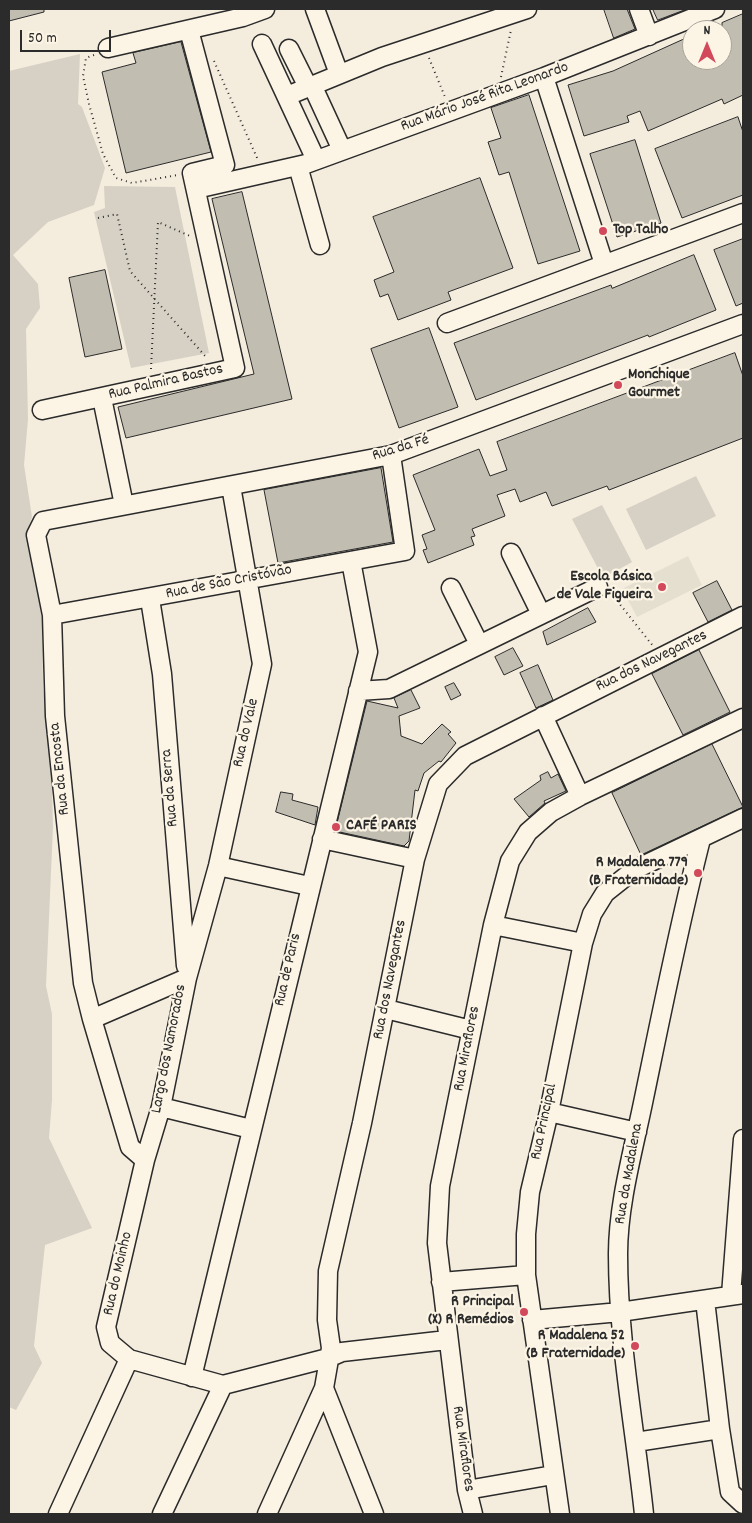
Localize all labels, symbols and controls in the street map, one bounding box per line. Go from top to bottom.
scale bar [22,20,114,52]
north arrow [682,20,732,70]
text: N [704,21,710,41]
text: 50 m [28,28,57,50]
street label: Rua Mário José Rita Leonardo [399,59,571,137]
place label: Top Talho [613,221,668,241]
marker: Top Talho [597,225,609,237]
street label: Rua Palmira Bastos [107,360,225,406]
place label: Monchique Gourmet [628,366,690,404]
marker: Monchique Gourmet [612,379,624,391]
street label: Rua da Fé [370,431,432,467]
street label: Rua de São Cristóvão [164,561,294,605]
place label: Escola Básica de Vale Figueira [557,568,652,606]
marker: Escola Básica de Vale Figueira [656,581,668,593]
street label: Rua dos Navegantes [593,627,711,697]
street label: Rua do Vale [230,697,264,769]
street label: Rua da Encosta [47,722,75,816]
street label: Rua da Serra [158,748,184,828]
place label: CAFÉ PARIS [346,817,417,837]
marker: CAFÉ PARIS [330,821,342,833]
place label: R Madalena 779 (B Fraternidade) [589,854,688,892]
marker: R Madalena 779 (B Fraternidade) [692,867,704,879]
street label: Rua dos Navegantes [370,918,412,1042]
street label: Rua de Paris [271,932,307,1008]
street label: Largo dos Namorados [148,983,192,1115]
street label: Rua Miraflores [450,1005,486,1093]
street label: Rua Principal [528,1082,562,1162]
street label: Rua da Madalena [612,1122,648,1226]
street label: Rua do Moinho [100,1230,138,1318]
place label: R Principal (X) R Remédios [428,1293,514,1331]
marker: R Principal (X) R Remédios [518,1306,530,1318]
place label: R Madalena 52 (B Fraternidade) [526,1327,625,1365]
marker: R Madalena 52 (B Fraternidade) [629,1340,641,1352]
street label: Rua Miraflores [446,1405,478,1493]

